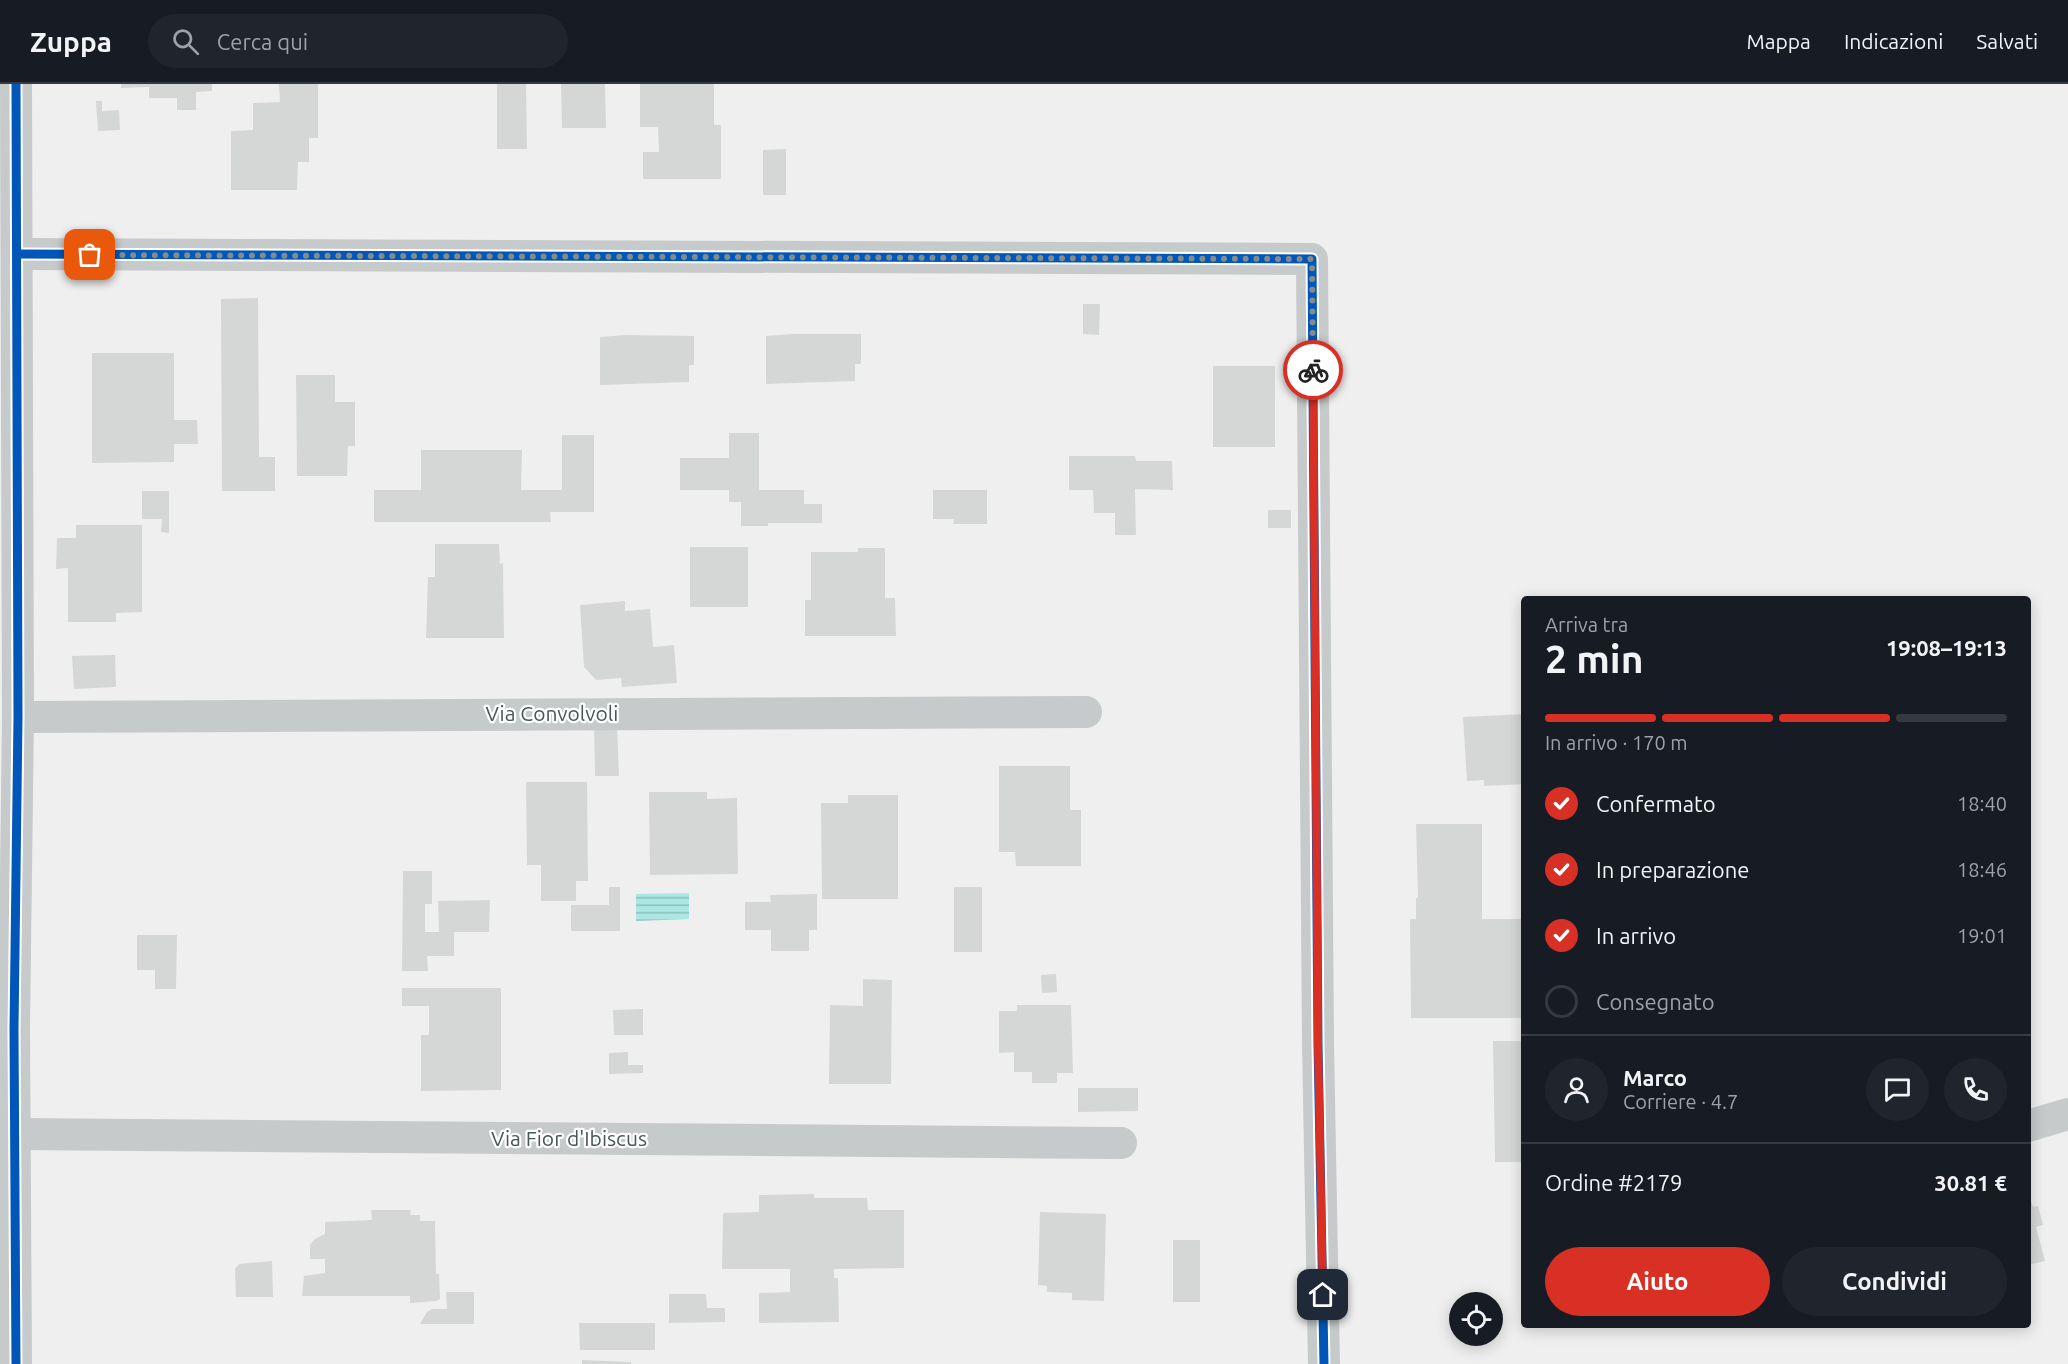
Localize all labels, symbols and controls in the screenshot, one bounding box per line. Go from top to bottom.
search box [148,14,568,68]
icon: search [169,25,202,58]
text: Zuppa [30,26,112,57]
text: Cerca qui [217,29,308,54]
text: Mappa [1746,29,1811,53]
text: Indicazioni [1844,29,1943,53]
text: Salvati [1976,29,2038,53]
pin [64,229,115,280]
icon: bag [73,238,106,271]
courier [1283,340,1343,400]
icon: bike [1297,354,1330,387]
text: Arriva tra [1545,613,1628,636]
text: 19:08–19:13 [1886,635,2007,660]
text: 2 min [1545,637,1644,680]
street label: Via Convolvoli [486,701,618,725]
text: In arrivo · 170 m [1545,731,1688,754]
icon: check [1545,787,1578,820]
text: Confermato [1596,791,1716,816]
text: 18:40 [1957,792,2007,815]
icon: check [1545,853,1578,886]
text: In preparazione [1596,857,1749,882]
text: 18:46 [1957,858,2007,881]
icon: check [1545,919,1578,952]
text: In arrivo [1596,923,1676,948]
text: 19:01 [1957,924,2007,947]
text: Consegnato [1596,989,1715,1014]
button: person [1545,1058,1608,1121]
button: chat [1866,1058,1929,1121]
button: phone [1944,1058,2007,1121]
text: Marco [1623,1065,1687,1090]
text: Corriere · 4.7 [1623,1090,1738,1113]
street label: Via Fior d'Ibiscus [491,1126,647,1150]
text: Ordine #2179 [1545,1170,1682,1195]
text: 30.81 € [1934,1170,2007,1195]
button: Aiuto [1545,1247,1770,1316]
button: Condividi [1782,1247,2007,1316]
pin [1297,1269,1348,1320]
icon: home [1306,1278,1339,1311]
map controls [1449,1292,1503,1346]
button: locate [1449,1292,1503,1346]

